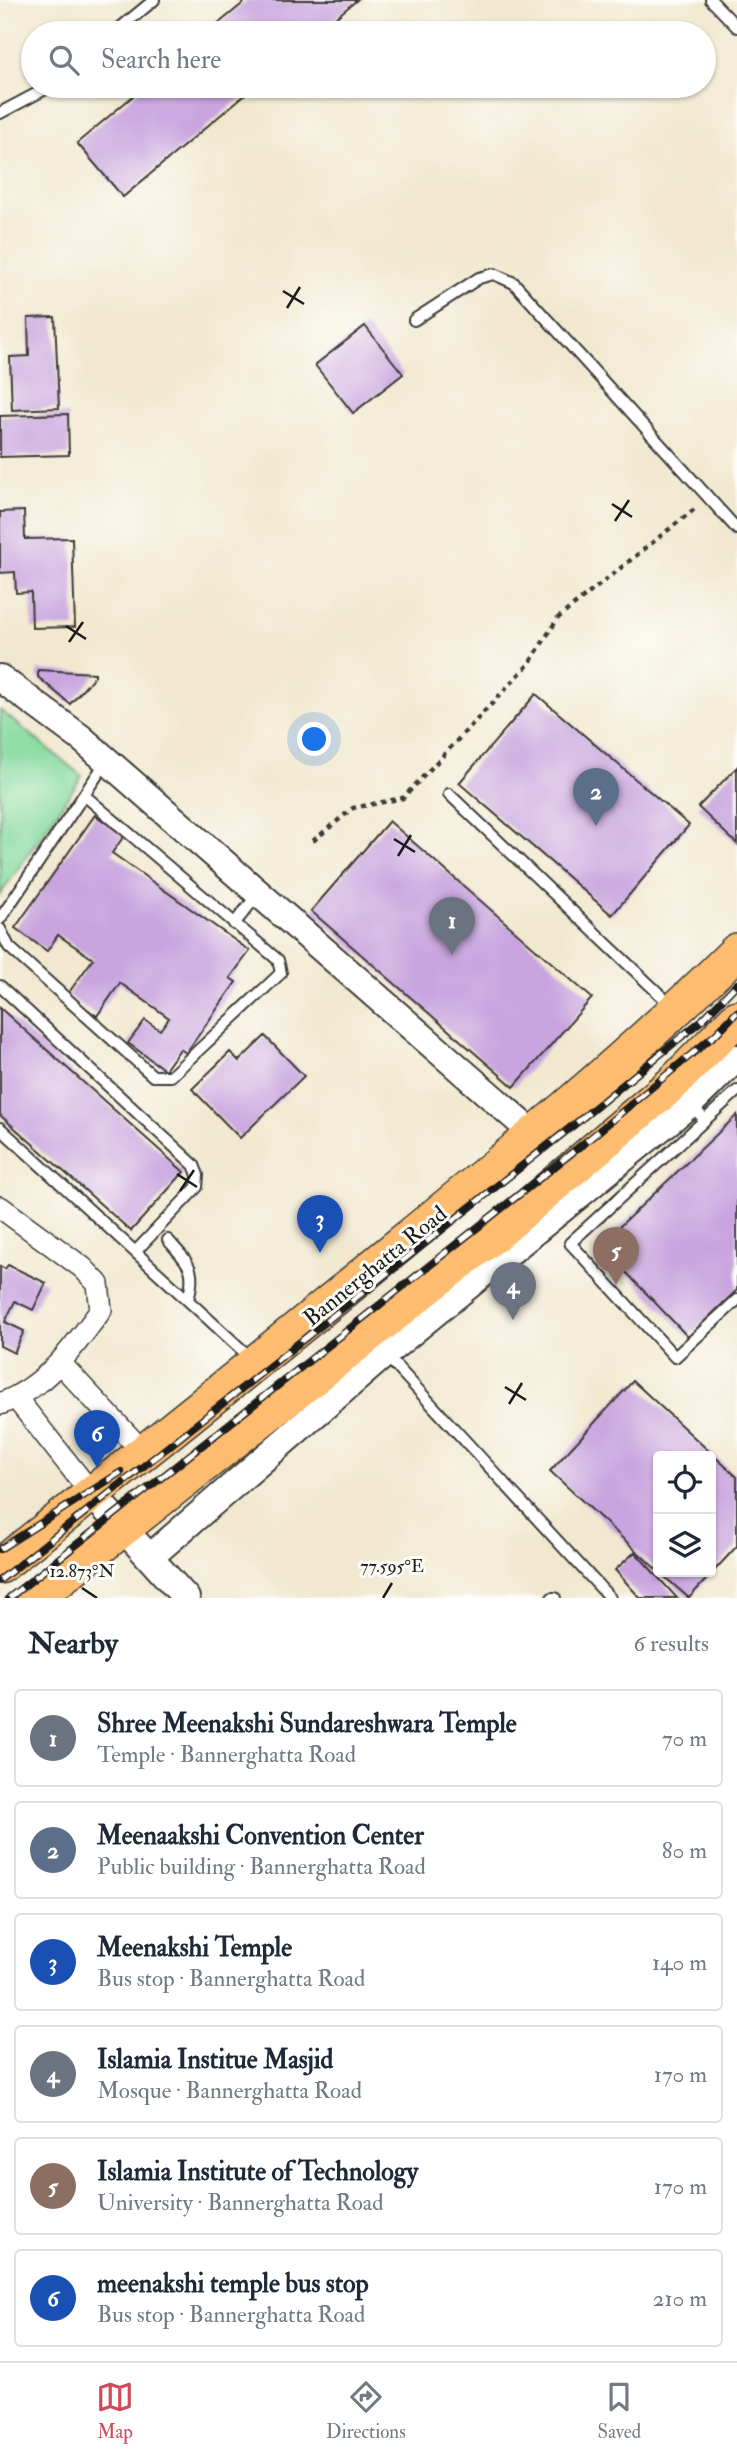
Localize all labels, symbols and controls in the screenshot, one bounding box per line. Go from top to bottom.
search box [21,21,716,98]
icon: search [45,41,83,79]
text: Search here [101,44,221,76]
your location [297,722,331,756]
pin: 2 [573,768,619,826]
pin: 1 [429,897,475,955]
pin: 3 [297,1195,343,1253]
street label: Bannerghatta Road [297,1199,453,1333]
pin: 5 [593,1227,639,1285]
pin: 4 [490,1262,536,1320]
pin: 6 [74,1410,120,1468]
map controls [653,1451,716,1577]
button: locate [653,1451,716,1514]
button: layers [653,1514,716,1577]
text: 77.595°E [360,1555,424,1578]
text: 12.873°N [49,1560,115,1583]
text: Nearby [28,1625,118,1662]
text: 6 results [634,1629,709,1658]
text: Shree Meenakshi Sundareshwara Temple [97,1708,517,1740]
text: 1 [49,1724,57,1753]
text: 70 m [662,1724,707,1753]
text: Temple · Bannerghatta Road [97,1740,356,1769]
text: Meenaakshi Convention Center [97,1820,424,1852]
text: 2 [47,1836,59,1865]
text: 80 m [662,1836,707,1865]
text: Public building · Bannerghatta Road [97,1852,426,1881]
text: Meenakshi Temple [97,1932,292,1964]
text: 3 [49,1948,57,1977]
text: 140 m [652,1948,707,1977]
text: Bus stop · Bannerghatta Road [97,1964,365,1993]
text: Islamia Institue Masjid [97,2044,333,2076]
text: 4 [47,2060,59,2089]
text: 170 m [654,2060,707,2089]
text: Mosque · Bannerghatta Road [97,2076,362,2105]
text: Islamia Institute of Technology [97,2156,418,2188]
text: 5 [48,2172,58,2201]
text: 170 m [654,2172,707,2201]
text: University · Bannerghatta Road [97,2188,384,2217]
text: meenakshi temple bus stop [97,2268,369,2300]
text: 6 [47,2284,59,2313]
text: 210 m [653,2284,707,2313]
text: Bus stop · Bannerghatta Road [97,2300,365,2329]
tab: Map [96,2378,134,2444]
tab: Directions [326,2378,406,2444]
tab: Saved [598,2378,641,2444]

